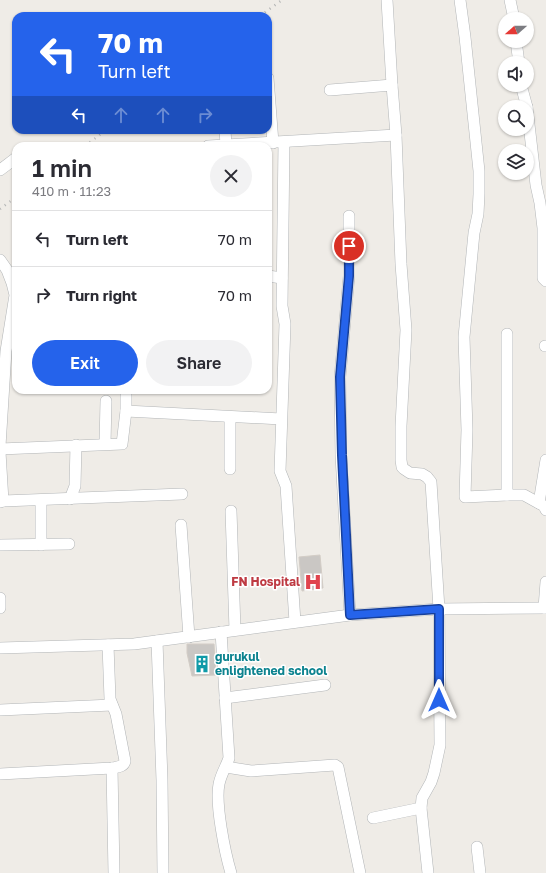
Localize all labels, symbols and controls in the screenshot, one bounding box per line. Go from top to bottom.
north arrow [498,12,534,48]
map controls [498,12,534,180]
text: 70 m [98,26,163,59]
icon: left [32,28,84,80]
button: sound [498,56,534,92]
text: Turn left [98,60,171,82]
button: search [498,100,534,136]
icon: left [68,104,90,126]
icon: ahead [110,104,132,126]
icon: ahead [152,104,174,126]
icon: right [194,104,216,126]
button: layers [498,144,534,180]
text: 1 min [32,153,92,182]
button: close [210,155,252,197]
text: 410 m · 11:23 [32,183,111,199]
icon: left [32,228,54,250]
pin [332,229,366,263]
text: Turn left [66,230,128,248]
text: 70 m [218,230,252,248]
icon: arrive [338,235,360,257]
icon: right [32,284,54,306]
text: Turn right [66,286,137,304]
text: 70 m [218,286,252,304]
button: Exit [32,340,138,386]
button: Share [146,340,252,386]
hospital icon: FN Hospital [303,572,323,592]
place label: FN Hospital [231,574,300,589]
place label: gurukul enlightened school [215,649,327,678]
building icon: gurukul enlightened school [192,654,212,674]
position arrow [418,679,460,721]

